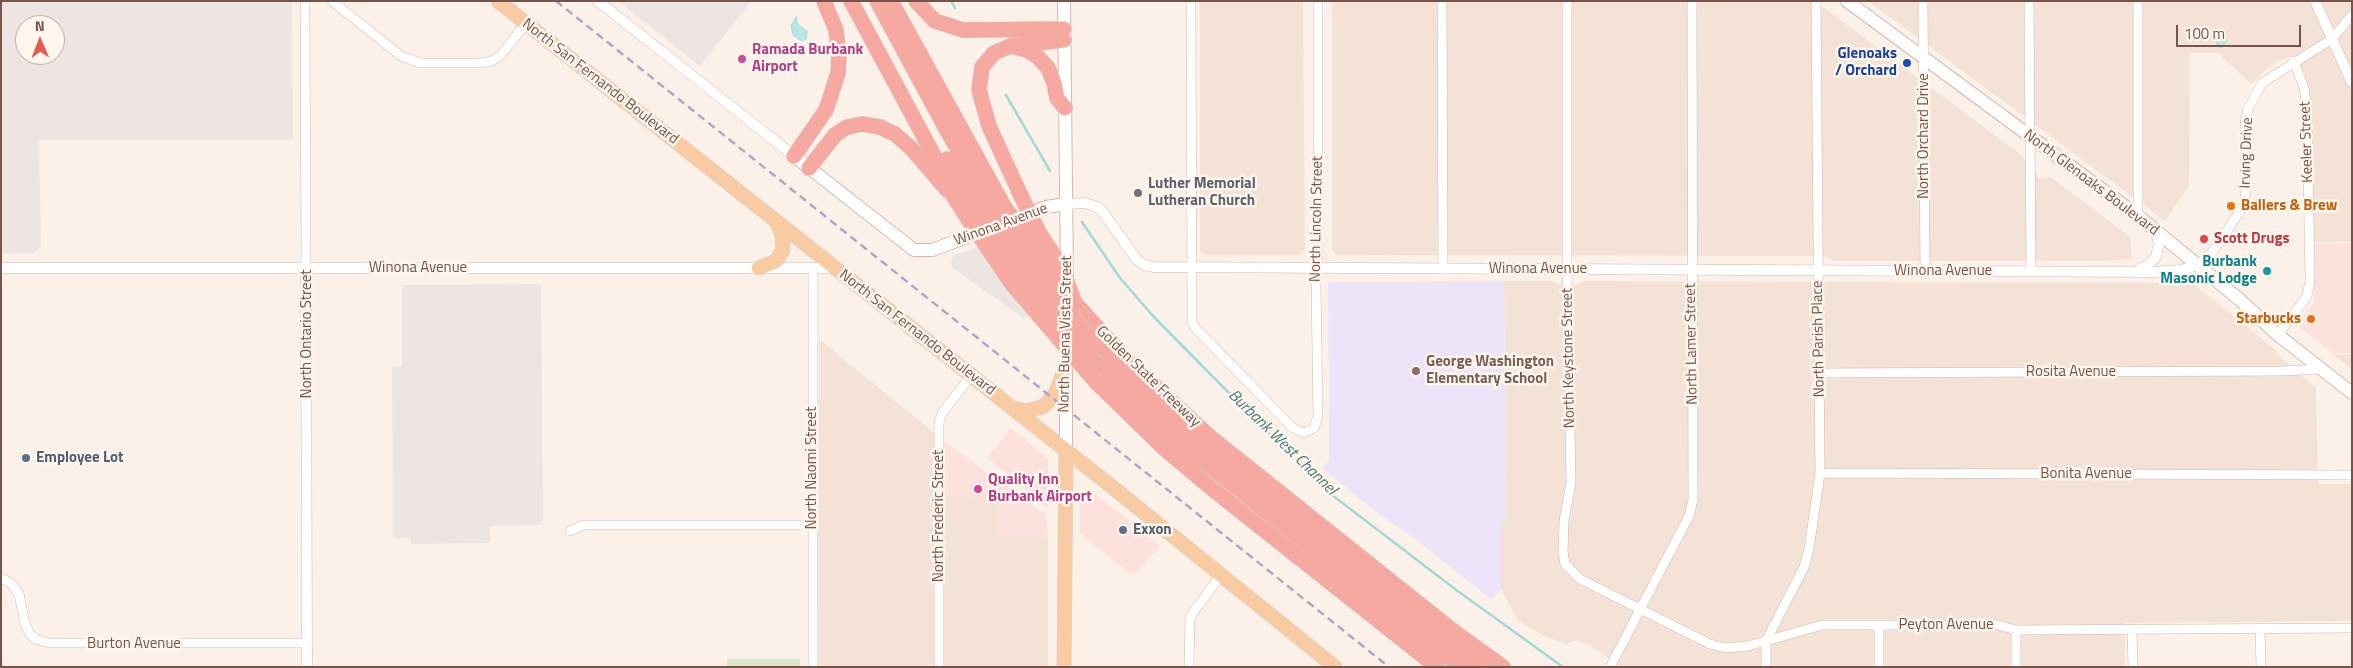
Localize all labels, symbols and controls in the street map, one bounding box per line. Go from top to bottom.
north arrow [15,15,65,65]
text: N [35,15,45,36]
street label: North San Fernando Boulevard [518,15,682,149]
scale bar [2178,15,2303,47]
text: 100 m [2184,22,2225,45]
place label: Ramada Burbank Airport [752,41,863,76]
place label: Glenoaks / Orchard [1835,45,1897,80]
marker: Ramada Burbank Airport [736,53,748,65]
marker: Glenoaks / Orchard [1901,57,1913,69]
street label: North Orchard Drive [1915,73,1933,199]
street label: Keeler Street [2297,101,2317,183]
street label: Irving Drive [2237,117,2257,189]
street label: North Glenoaks Boulevard [2020,126,2162,240]
street label: North Lincoln Street [1307,156,1327,282]
place label: Luther Memorial Lutheran Church [1148,175,1256,210]
marker: Luther Memorial Lutheran Church [1132,187,1144,199]
place label: Ballers & Brew [2241,197,2337,215]
street label: Winona Avenue [952,200,1050,250]
marker: Ballers & Brew [2225,200,2237,212]
place label: Scott Drugs [2214,230,2290,248]
marker: Scott Drugs [2198,233,2210,245]
place label: Burbank Masonic Lodge [2160,253,2257,288]
street label: North Buena Vista Street [1056,255,1076,413]
street label: Winona Avenue [369,259,467,277]
street label: Winona Avenue [1489,260,1587,278]
street label: Winona Avenue [1894,262,1992,280]
marker: Burbank Masonic Lodge [2261,265,2273,277]
street label: North San Fernando Boulevard [835,266,999,400]
street label: North Ontario Street [298,270,316,398]
street label: North Parish Place [1809,280,1829,398]
street label: North Lamer Street [1682,283,1702,405]
street label: North Keystone Street [1559,288,1579,428]
place label: Starbucks [2236,310,2301,328]
marker: Starbucks [2305,313,2317,325]
street label: Golden State Freeway [1092,323,1204,431]
place label: George Washington Elementary School [1426,353,1554,388]
street label: Rosita Avenue [2026,363,2116,381]
marker: George Washington Elementary School [1410,365,1422,377]
water label: Burbank West Channel [1224,386,1340,500]
street label: North Naomi Street [803,406,821,530]
place label: Employee Lot [36,449,123,467]
street label: North Frederic Street [930,450,948,582]
marker: Employee Lot [20,452,32,464]
street label: Bonita Avenue [2040,465,2132,483]
place label: Quality Inn Burbank Airport [988,471,1092,506]
marker: Quality Inn Burbank Airport [972,483,984,495]
place label: Exxon [1133,521,1172,539]
marker: Exxon [1117,524,1129,536]
street label: Peyton Avenue [1899,616,1993,634]
street label: Burton Avenue [87,635,181,653]

